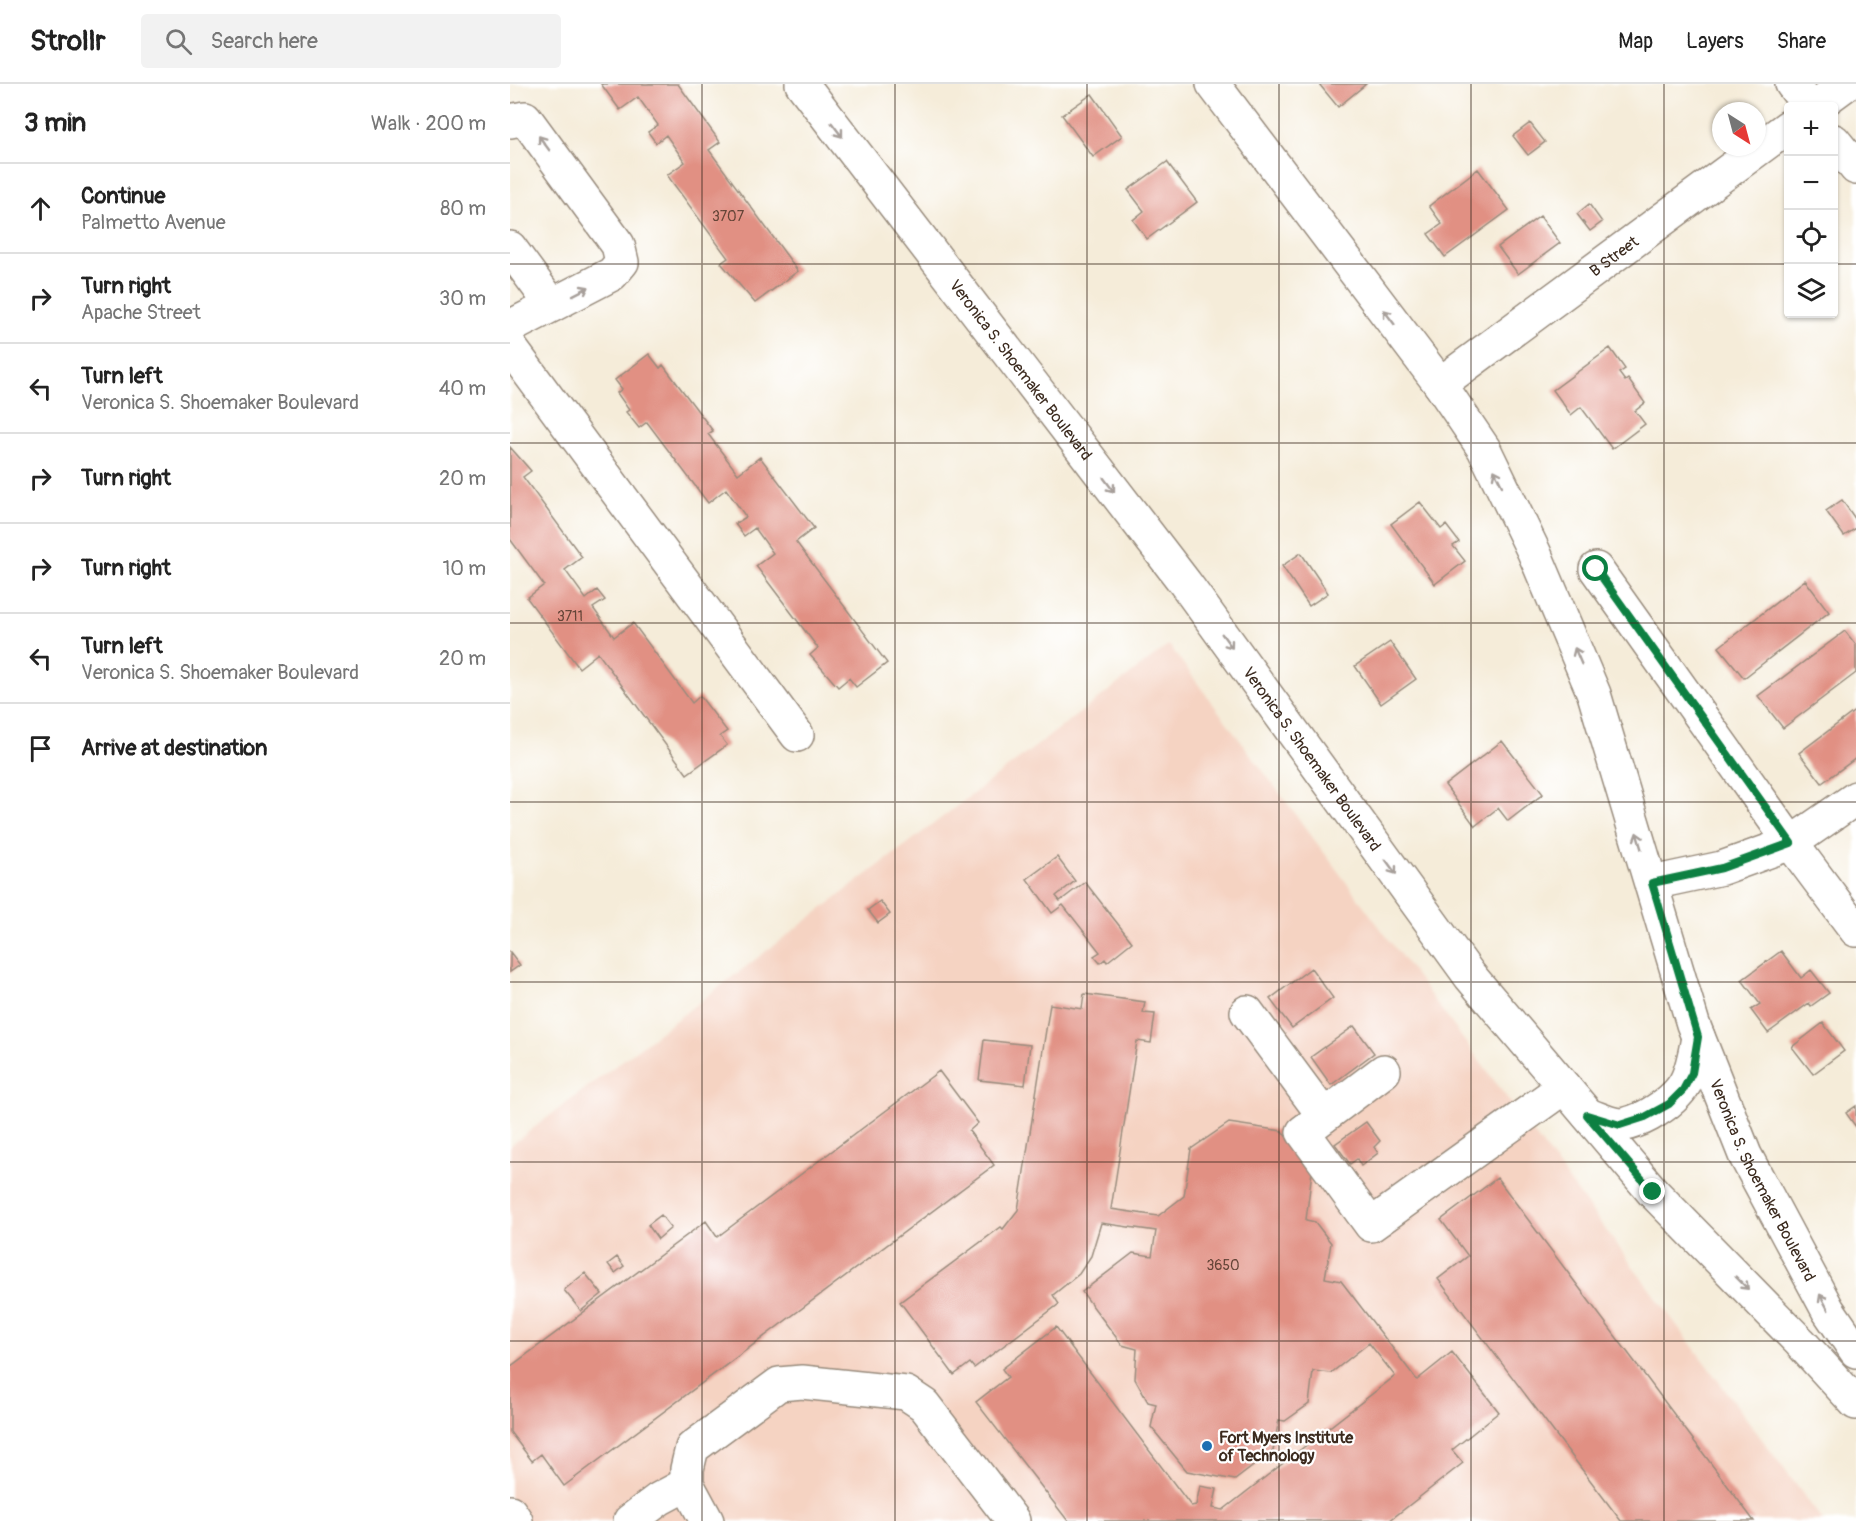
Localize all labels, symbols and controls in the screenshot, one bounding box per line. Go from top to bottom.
search box [141,14,561,68]
text: Strollr [30,24,105,59]
icon: search [162,25,195,58]
text: Search here [210,27,318,55]
text: Map [1618,28,1653,55]
text: Layers [1686,28,1744,55]
text: Share [1777,28,1826,55]
north arrow [1712,102,1766,156]
map controls [1784,102,1838,318]
button: + [1784,102,1838,156]
text: 3 min [24,107,86,139]
text: Walk · 200 m [371,111,486,136]
one-way arrow [831,122,844,138]
one-way arrow [538,136,550,152]
button: − [1784,156,1838,210]
text: Continue [81,182,165,210]
icon: ahead [24,192,57,225]
text: 80 m [440,196,486,221]
house number: 3707 [712,208,745,225]
text: Palmetto Avenue [81,210,226,235]
button: locate [1784,210,1838,264]
street label: B Street [1586,231,1643,281]
button: layers [1784,264,1838,318]
text: Turn right [81,272,171,300]
street label: Veronica S. Shoemaker Boulevard [945,276,1096,465]
icon: right [24,282,57,315]
one-way arrow [572,284,590,296]
text: 30 m [439,286,486,311]
text: Apache Street [81,300,201,325]
one-way arrow [1383,310,1396,326]
text: Turn left [81,362,163,390]
icon: left [24,372,57,405]
text: 40 m [439,376,486,401]
text: Veronica S. Shoemaker Boulevard [81,390,359,415]
icon: right [24,462,57,495]
text: Turn right [81,464,171,492]
text: 20 m [439,466,486,491]
one-way arrow [1492,470,1503,488]
one-way arrow [1103,477,1116,493]
icon: right [24,552,57,585]
text: Turn right [81,554,171,582]
route start [1582,555,1608,581]
text: 10 m [442,556,486,581]
house number: 3711 [557,608,583,625]
text: Turn left [81,632,163,660]
one-way arrow [1220,632,1233,648]
icon: left [24,642,57,675]
text: 20 m [439,646,486,671]
one-way arrow [1572,648,1583,666]
text: Veronica S. Shoemaker Boulevard [81,660,359,685]
street label: Veronica S. Shoemaker Boulevard [1238,663,1385,855]
icon: arrive [24,732,57,765]
text: Arrive at destination [81,734,267,762]
one-way arrow [1633,832,1644,851]
one-way arrow [1384,858,1397,874]
street label: Veronica S. Shoemaker Boulevard [1705,1076,1820,1285]
route end [1639,1178,1665,1204]
house number: 3650 [1206,1257,1240,1274]
one-way arrow [1735,1276,1749,1291]
one-way arrow [1818,1294,1830,1311]
place label: Fort Myers Institute of Technology [1218,1428,1354,1466]
marker: Fort Myers Institute of Technology [1200,1439,1214,1453]

